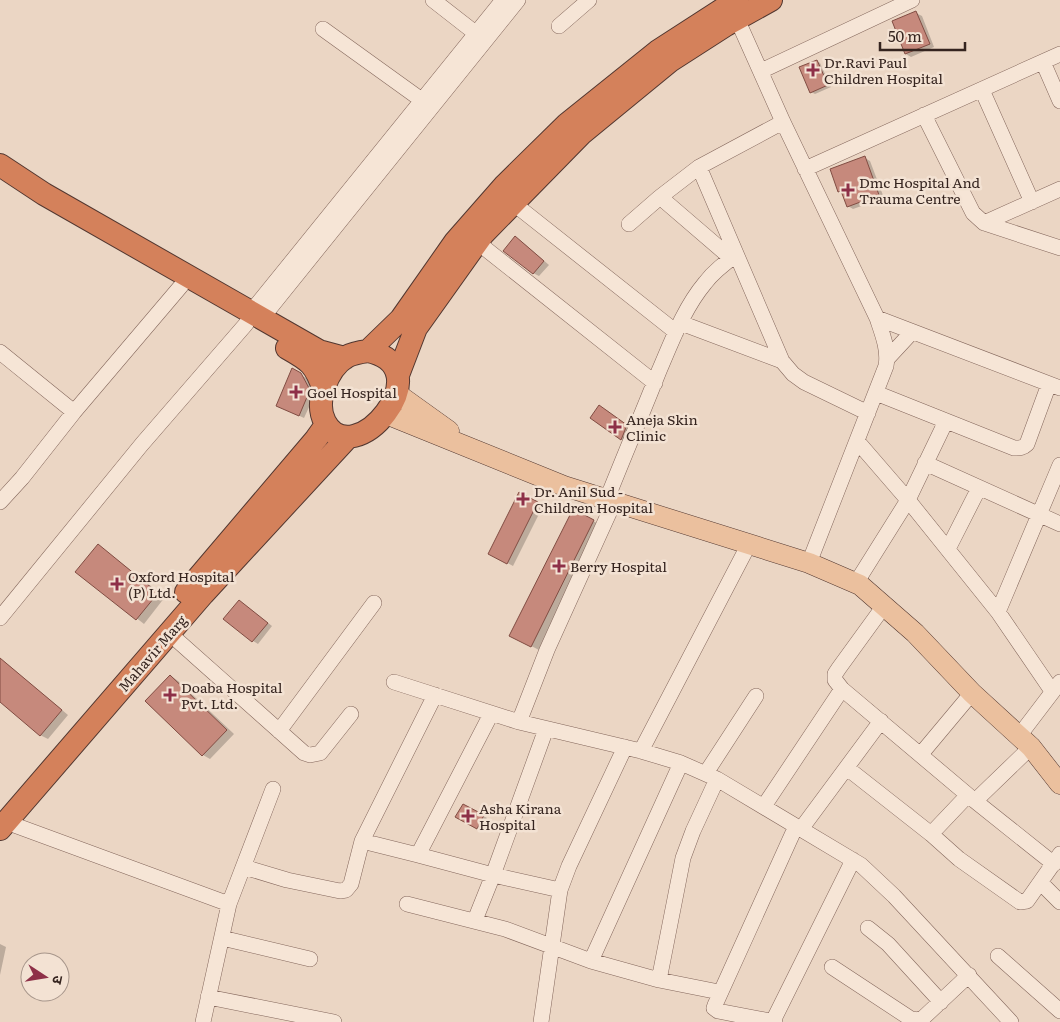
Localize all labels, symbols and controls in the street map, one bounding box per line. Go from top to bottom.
scale bar [880,20,965,52]
text: 50 m [888,24,922,47]
place label: Dr.Ravi Paul Children Hospital [824,52,943,88]
marker: Dr.Ravi Paul Children Hospital [806,63,820,77]
place label: Dmc Hospital And Trauma Centre [859,172,981,208]
marker: Dmc Hospital And Trauma Centre [841,183,855,197]
place label: Goel Hospital [307,382,397,402]
marker: Goel Hospital [289,385,303,399]
place label: Aneja Skin Clinic [626,409,698,445]
marker: Aneja Skin Clinic [608,420,622,434]
place label: Dr. Anil Sud - Children Hospital [534,481,653,517]
marker: Dr. Anil Sud - Children Hospital [516,492,530,506]
place label: Berry Hospital [570,556,667,576]
marker: Berry Hospital [552,559,566,573]
place label: Oxford Hospital (P) Ltd. [128,566,235,602]
marker: Oxford Hospital (P) Ltd. [110,577,124,591]
street label: Mahavir Marg [113,610,191,696]
place label: Doaba Hospital Pvt. Ltd. [181,677,283,713]
marker: Doaba Hospital Pvt. Ltd. [163,688,177,702]
place label: Asha Kirana Hospital [479,798,562,834]
marker: Asha Kirana Hospital [461,809,475,823]
north arrow [20,952,70,1002]
text: उ [48,974,69,987]

